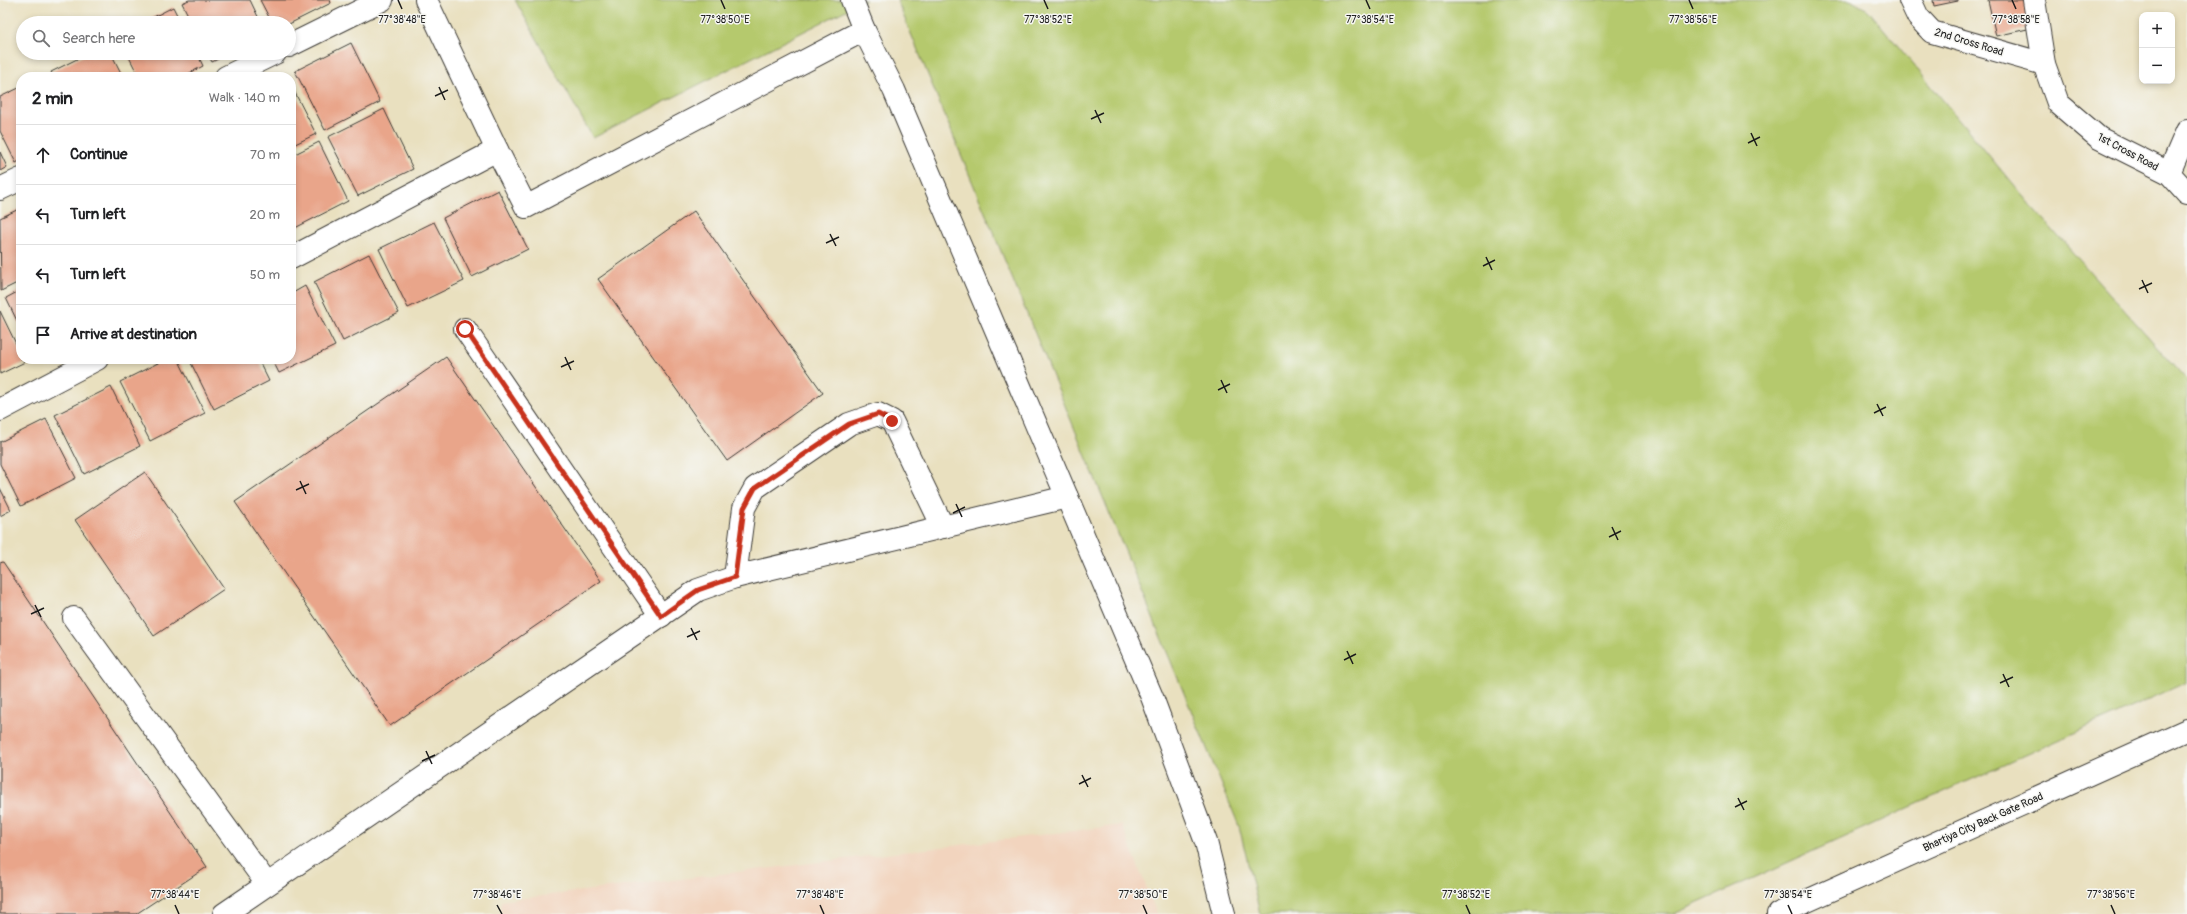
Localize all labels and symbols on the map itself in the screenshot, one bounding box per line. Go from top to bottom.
text: 77°38'48"E [378,14,426,26]
text: 77°38'50"E [700,14,750,26]
text: 77°38'52"E [1024,14,1072,26]
text: 77°38'54"E [1346,14,1394,26]
text: 77°38'56"E [1669,14,1717,26]
text: 77°38'58"E [1992,14,2040,26]
street label: 2nd Cross Road [1933,25,2005,59]
street label: 1st Cross Road [2095,130,2161,174]
route start [456,320,474,338]
route end [883,412,901,430]
street label: Bhartiya City Back Gate Road [1921,790,2045,854]
text: 77°38'44"E [151,889,199,901]
text: 77°38'46"E [473,889,521,901]
text: 77°38'48"E [796,889,844,901]
text: 77°38'50"E [1118,889,1168,901]
text: 77°38'52"E [1442,889,1490,901]
text: 77°38'54"E [1764,889,1812,901]
text: 77°38'56"E [2087,889,2135,901]

